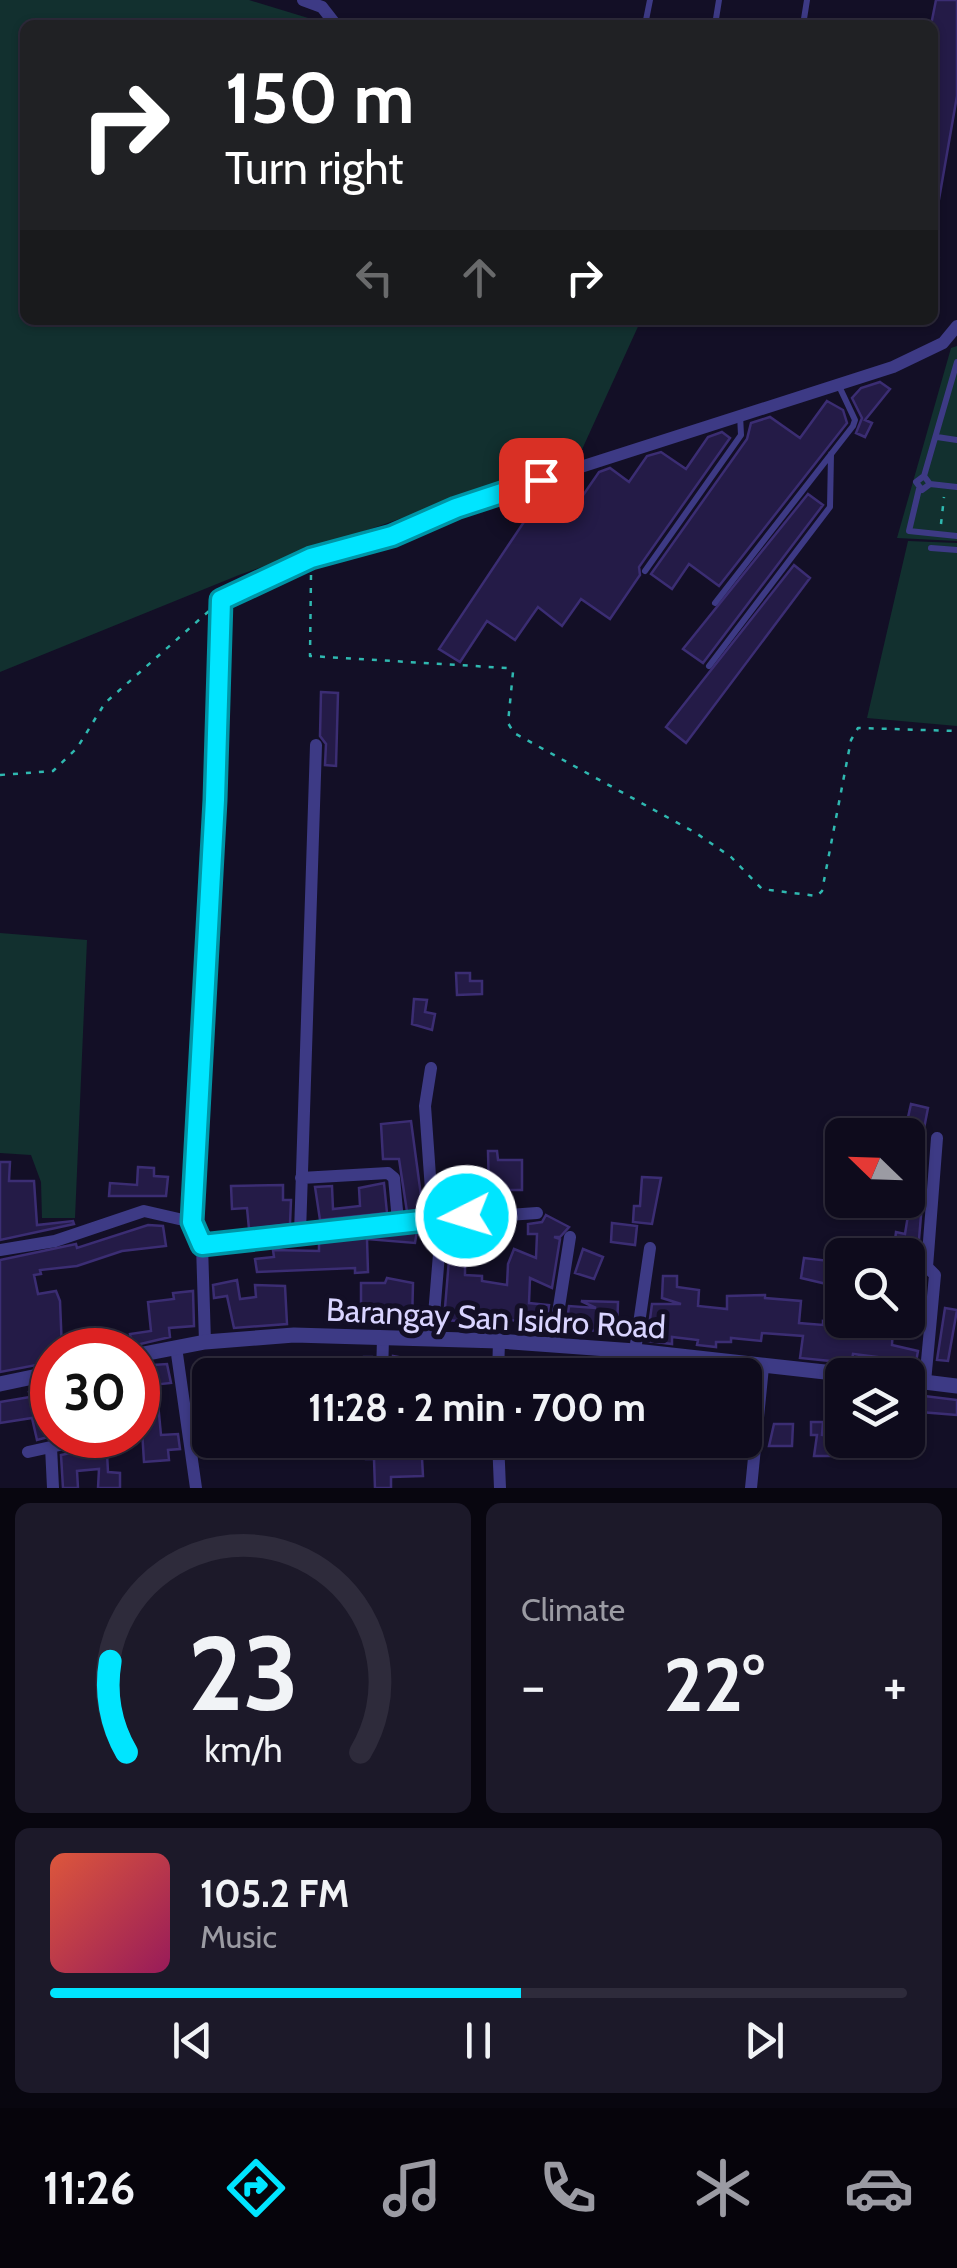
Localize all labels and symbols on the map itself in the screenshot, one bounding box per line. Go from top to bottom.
pin [499,438,584,523]
north arrow [825,1118,925,1218]
position arrow [414,1164,518,1268]
street label: Barangay San Isidro Road [325,1290,667,1346]
speed limit sign: 30 [30,1328,160,1458]

